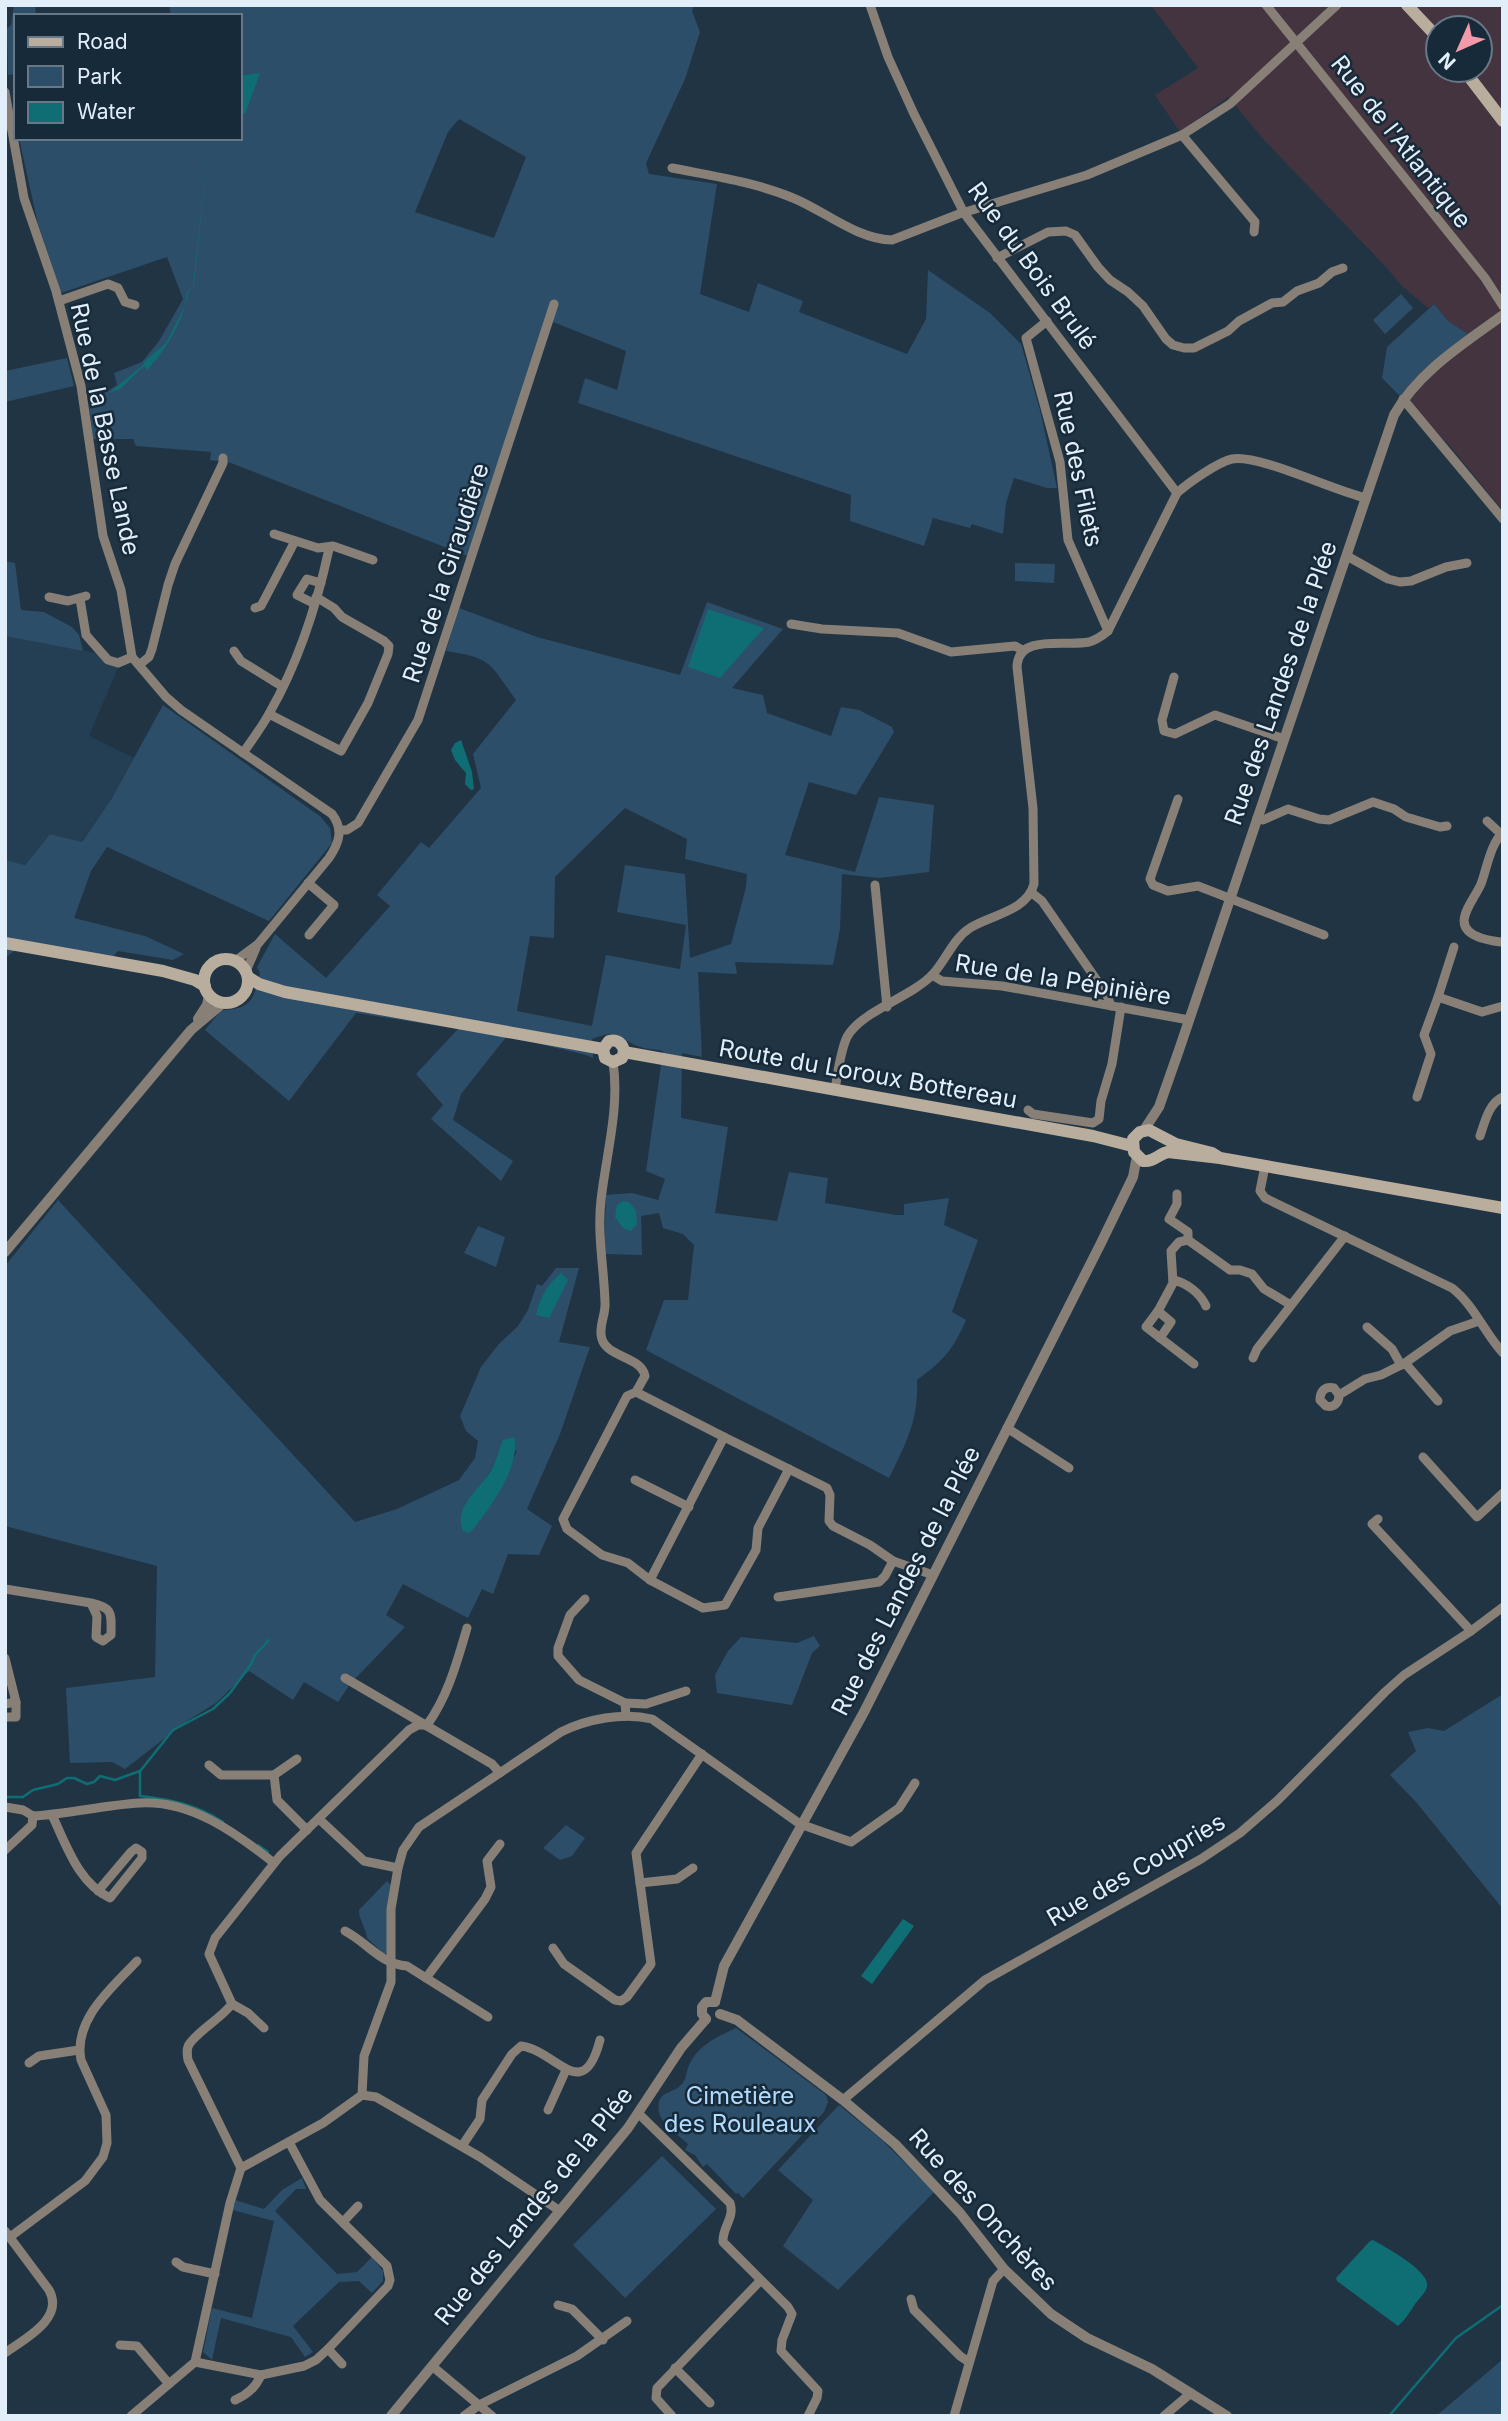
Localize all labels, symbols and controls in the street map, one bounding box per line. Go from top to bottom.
legend [14,14,242,140]
north arrow [1424,14,1494,84]
text: Road [77,29,128,54]
text: N [1434,47,1461,74]
street label: Rue de l'Atlantique [1325,50,1478,234]
text: Park [77,64,122,89]
text: Water [77,99,135,124]
street label: Rue du Bois Brulé [962,176,1103,355]
street label: Rue de la Basse Lande [65,300,146,558]
street label: Rue des Filets [1048,388,1109,549]
street label: Rue de la Giraudière [396,459,495,686]
street label: Rue des Landes de la Plée [1218,537,1343,829]
street label: Rue de la Pépinière [953,948,1173,1011]
street label: Route du Loroux Bottereau [717,1033,1019,1114]
street label: Rue des Landes de la Plée [825,1441,986,1720]
street label: Rue des Coupries [1041,1807,1230,1932]
street label: Rue des Landes de la Plée [428,2081,639,2331]
park label: Cimetière des Rouleaux [664,2081,816,2138]
street label: Rue des Onchères [903,2123,1064,2297]

